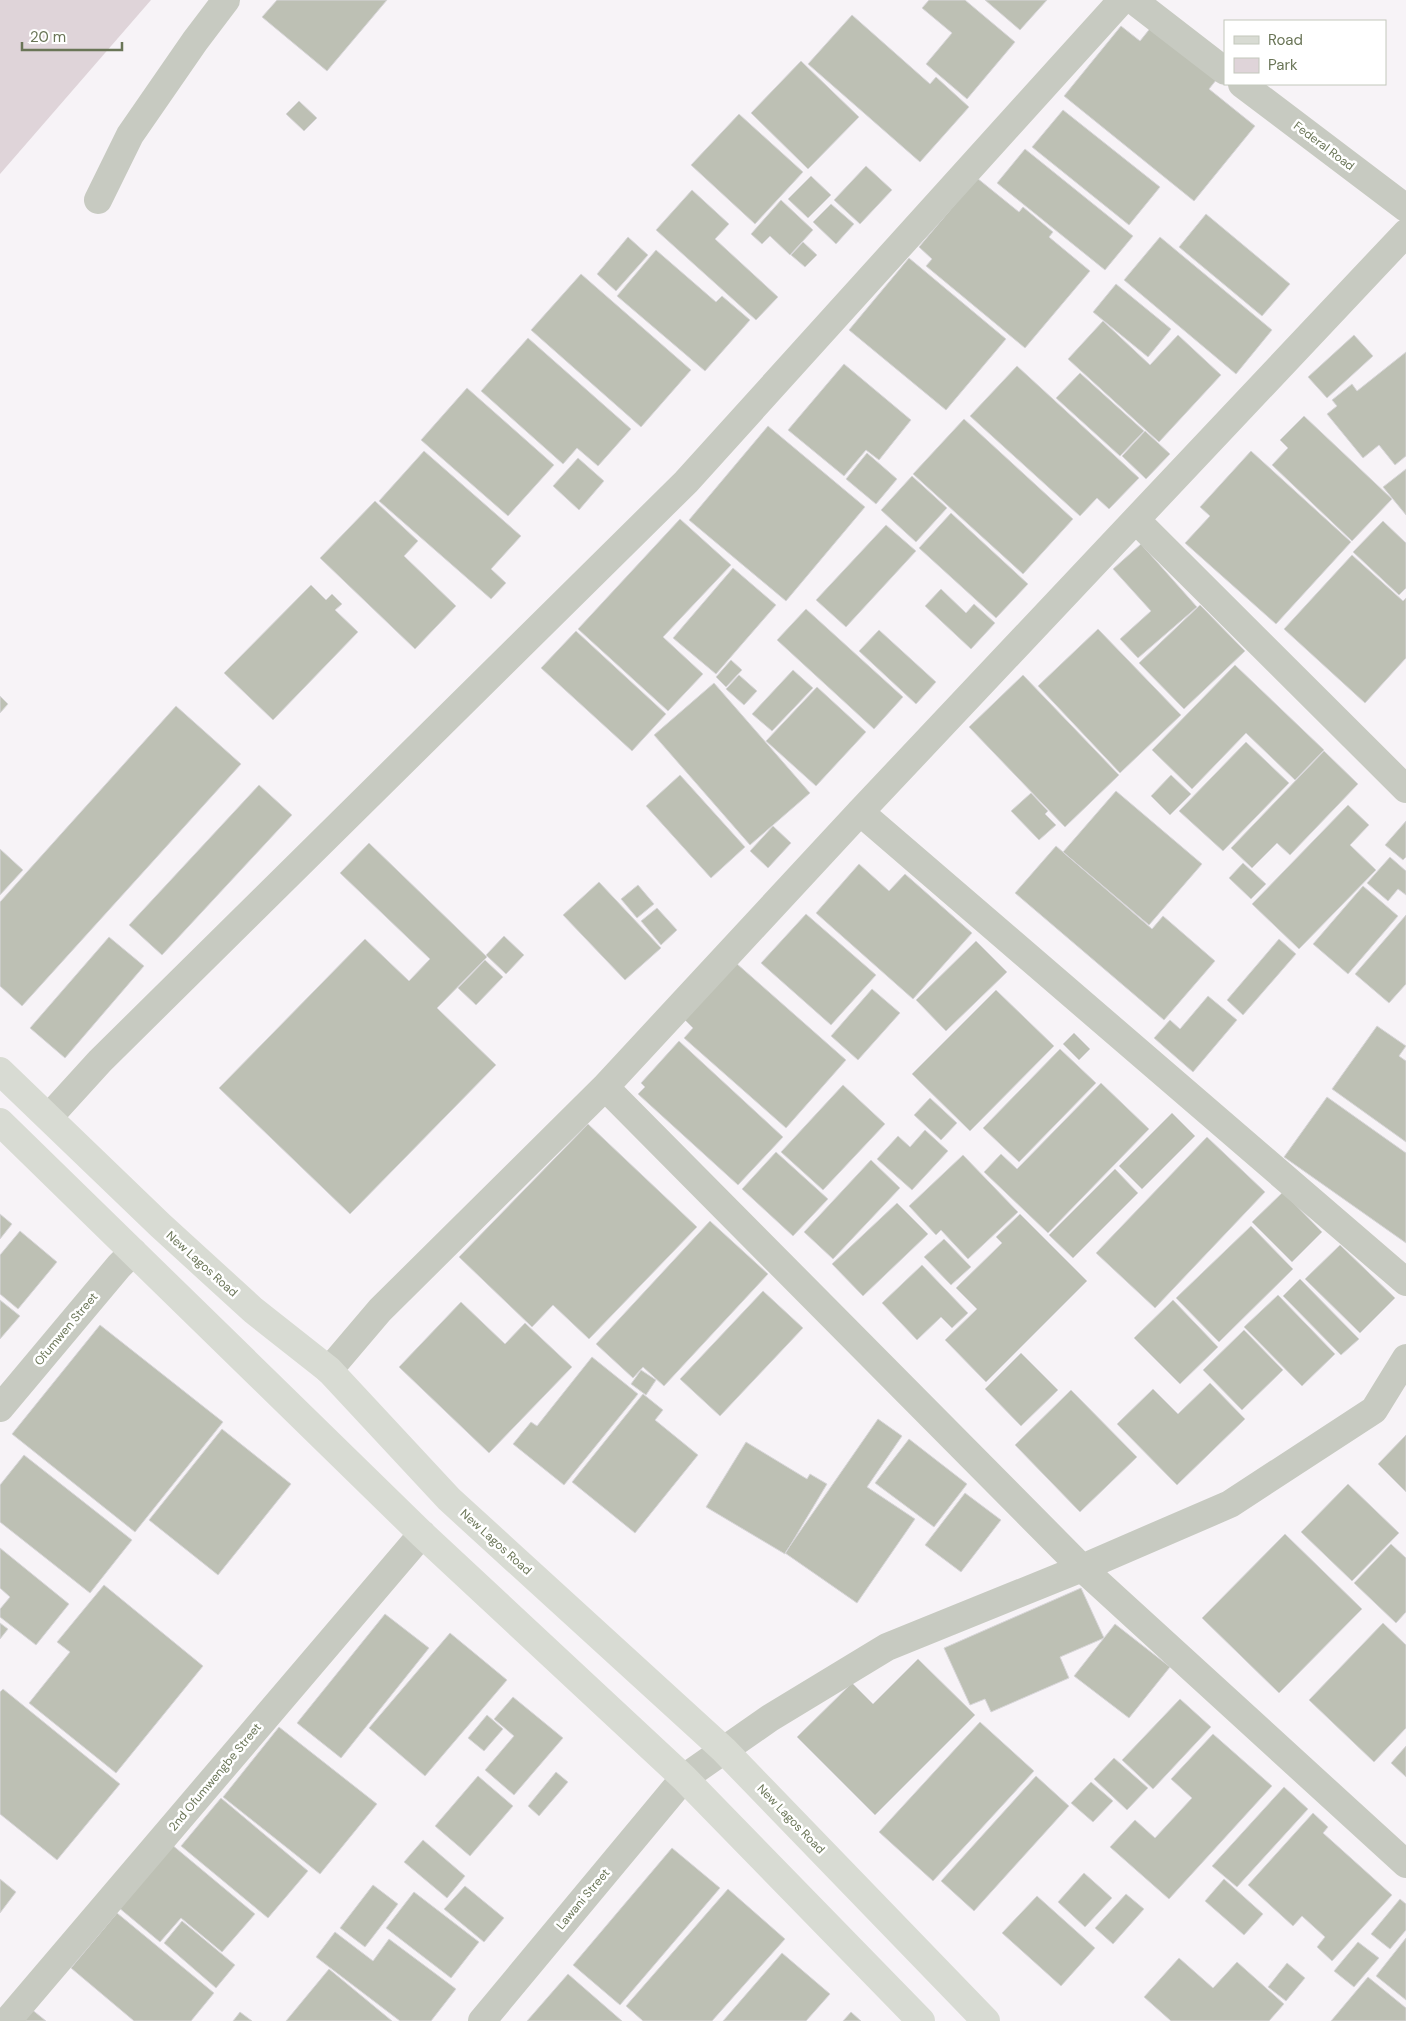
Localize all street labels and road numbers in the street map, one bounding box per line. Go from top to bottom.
street label: Federal Road [1290,118,1358,174]
street label: New Lagos Road [163,1228,241,1300]
street label: Ofumwen Street [31,1289,101,1369]
street label: New Lagos Road [457,1506,535,1578]
street label: 2nd Ofumwengbe Street [165,1719,265,1834]
street label: New Lagos Road [754,1781,828,1857]
street label: Lawani Street [553,1865,613,1933]

